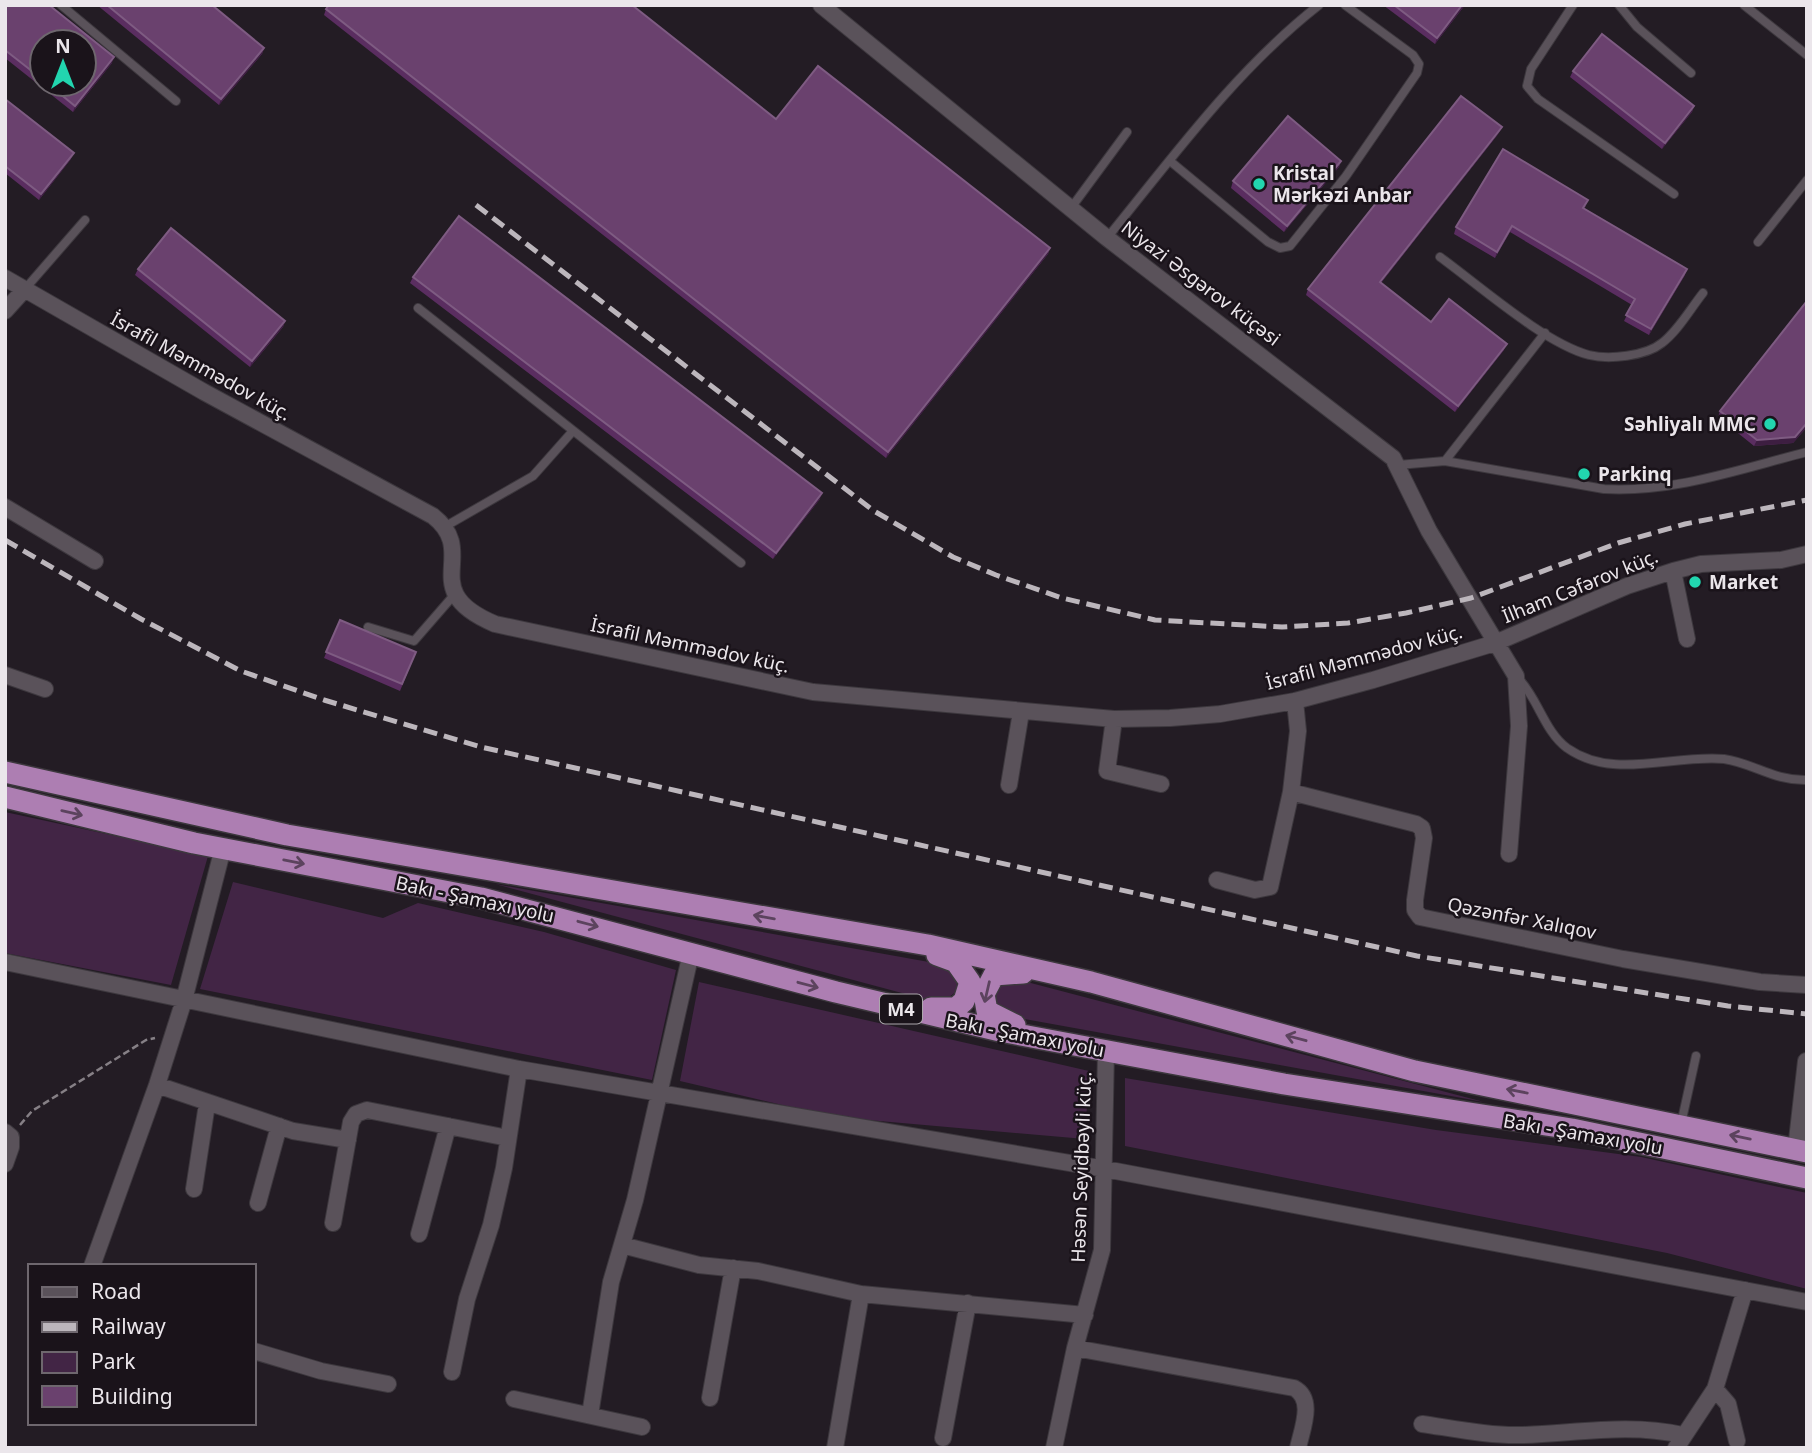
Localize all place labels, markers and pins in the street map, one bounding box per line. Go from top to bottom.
place label: Kristal Mərkəzi Anbar [1273,160,1412,208]
marker: Kristal Mərkəzi Anbar [1251,176,1267,192]
place label: Səhliyalı MMC [1624,411,1756,437]
marker: Səhliyalı MMC [1762,416,1778,432]
place label: Parkinq [1598,461,1672,487]
marker: Parkinq [1576,466,1592,482]
place label: Market [1709,569,1778,595]
marker: Market [1687,574,1703,590]

